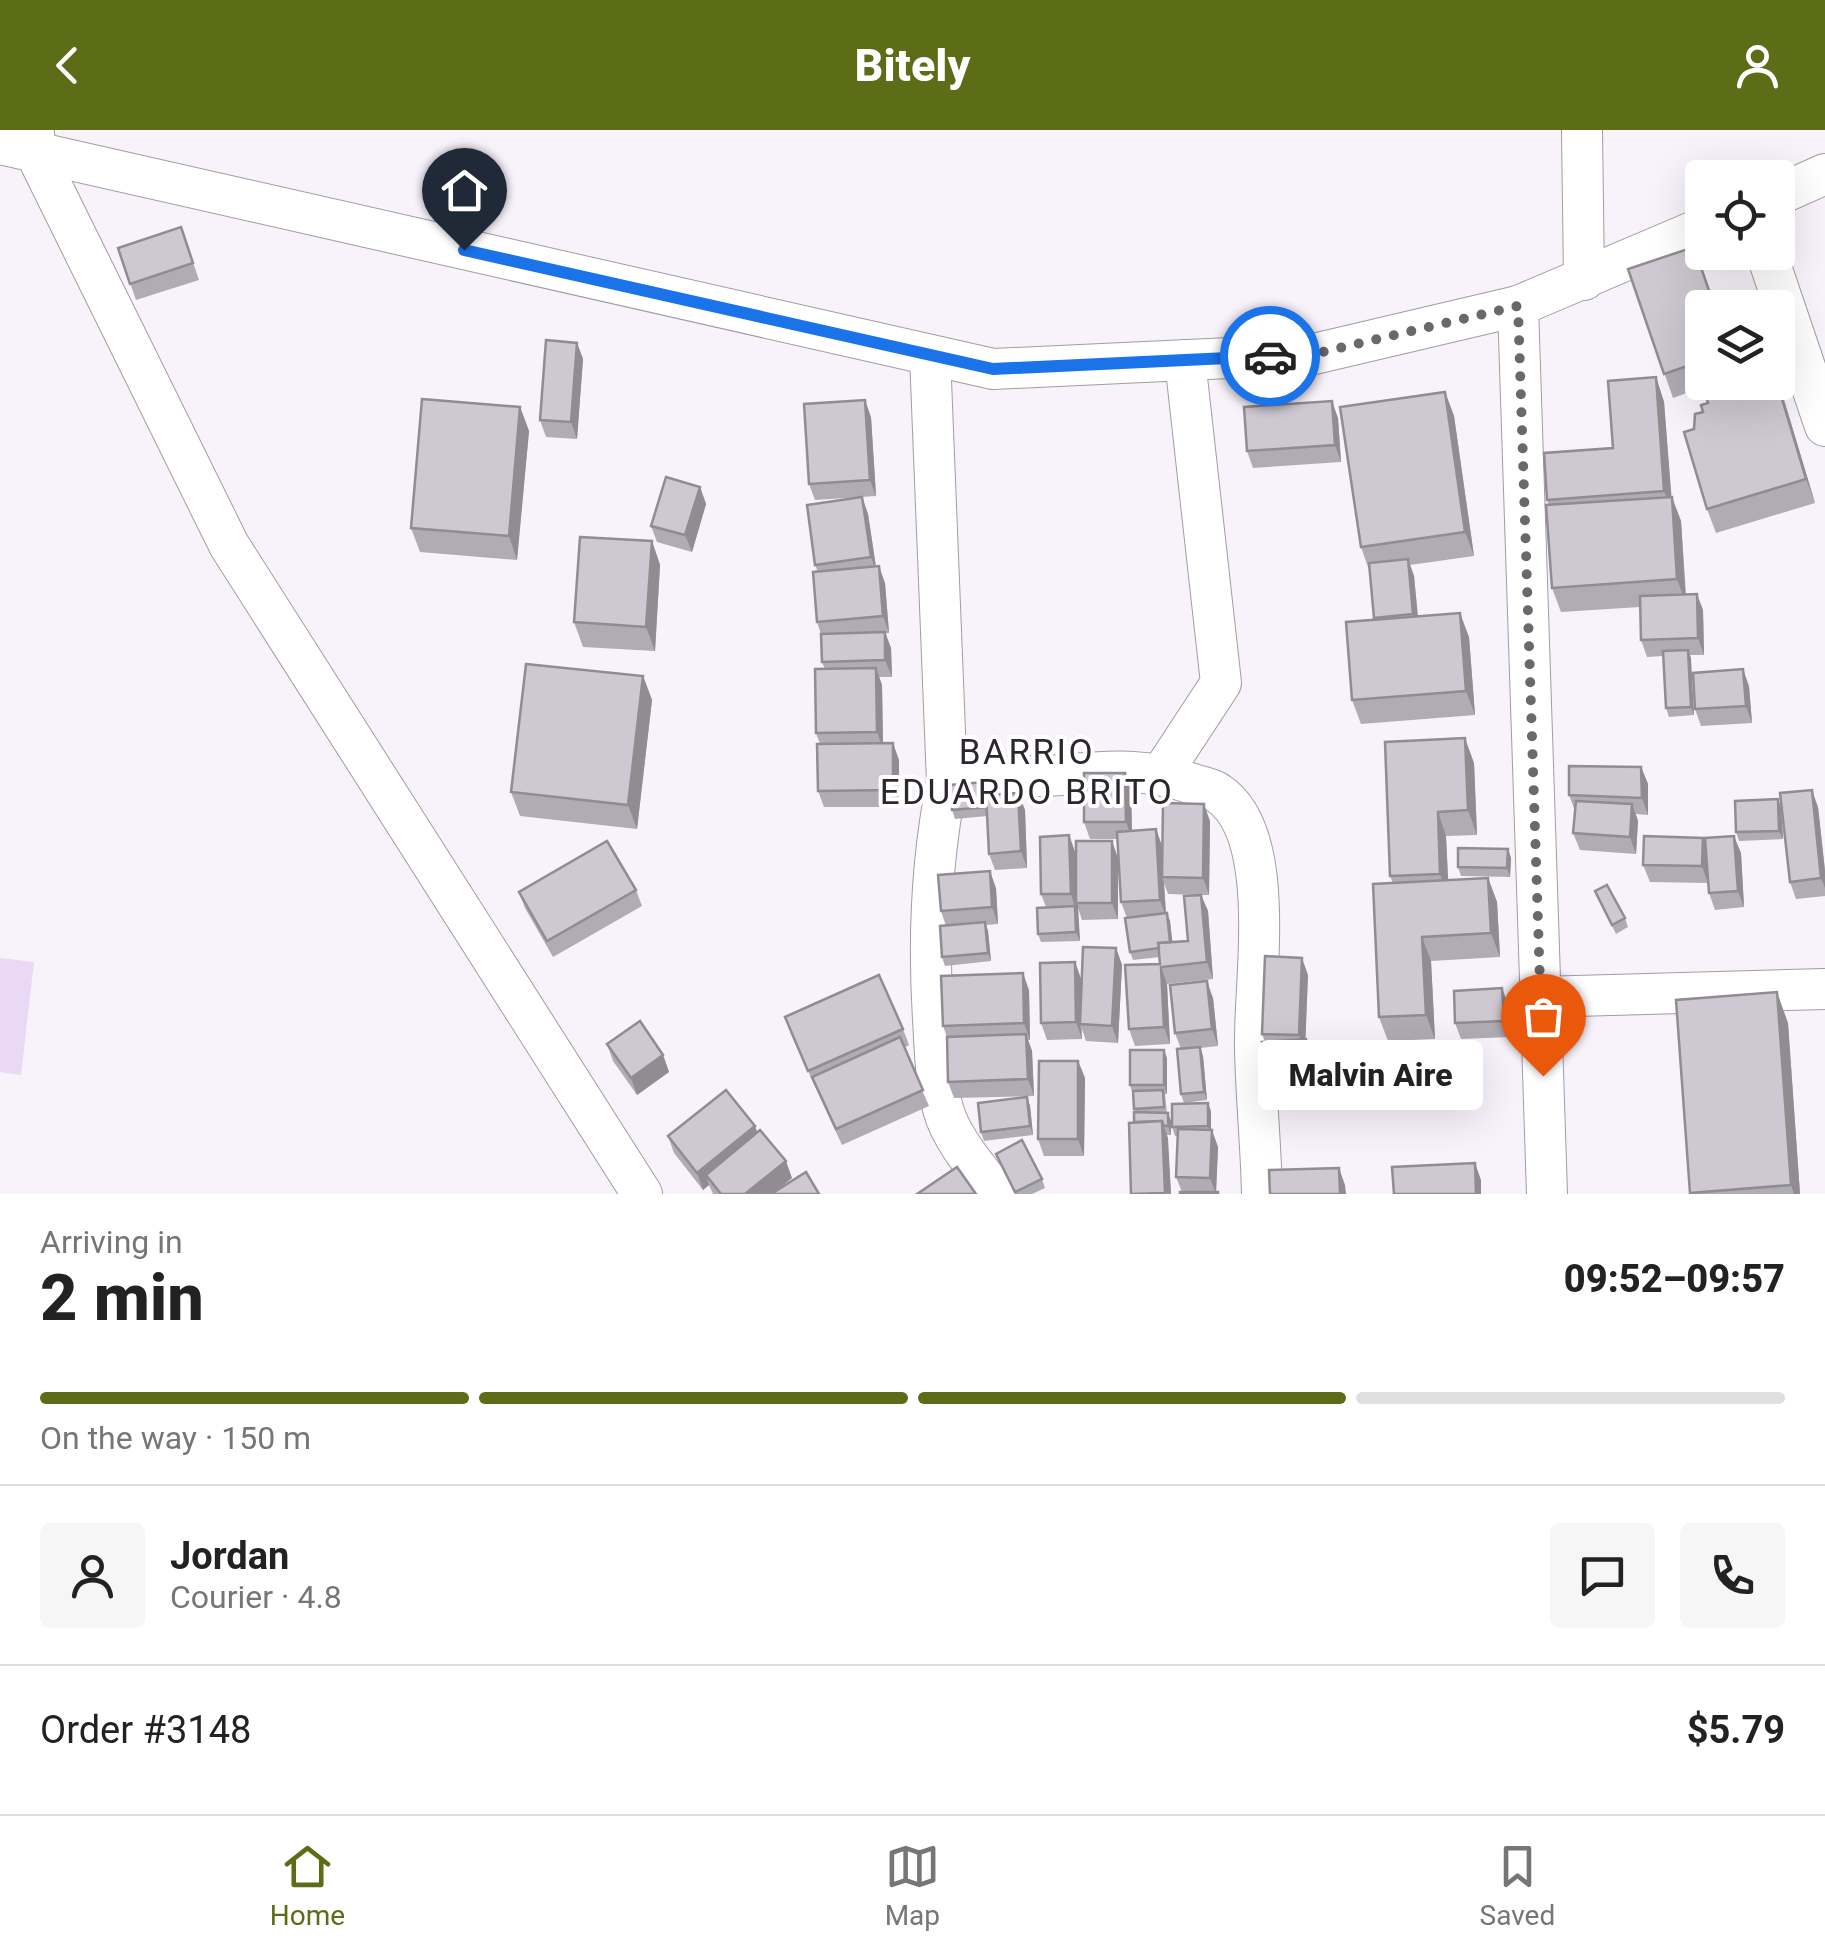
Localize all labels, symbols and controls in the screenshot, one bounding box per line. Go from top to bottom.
icon: back [40,38,95,93]
icon: person [1730,38,1785,93]
text: Bitely [855,39,970,92]
pin [422,148,507,251]
map controls [1685,160,1795,400]
button: locate [1685,160,1795,270]
icon: home [437,163,492,218]
button: layers [1685,290,1795,400]
courier [1220,306,1320,406]
icon: car [1243,329,1298,384]
district label: BARRIO EDUARDO BRITO [880,732,1174,813]
pin [1501,974,1586,1077]
icon: bag [1516,989,1571,1044]
callout: Malvin Aire [1258,1041,1483,1111]
text: Malvin Aire [1289,1056,1452,1094]
text: Arriving in [40,1223,183,1261]
text: 09:52–09:57 [1564,1257,1785,1301]
text: 2 min [40,1260,204,1336]
text: On the way · 150 m [40,1419,311,1457]
button: person [40,1523,145,1628]
button: chat [1550,1523,1655,1628]
button: phone [1680,1523,1785,1628]
text: Jordan [170,1534,289,1578]
text: Courier · 4.8 [170,1578,342,1616]
text: Order #3148 [40,1708,251,1752]
text: $5.79 [1687,1708,1785,1752]
tab: Home [270,1839,345,1932]
tab: Map [885,1839,940,1932]
tab: Saved [1480,1839,1555,1932]

